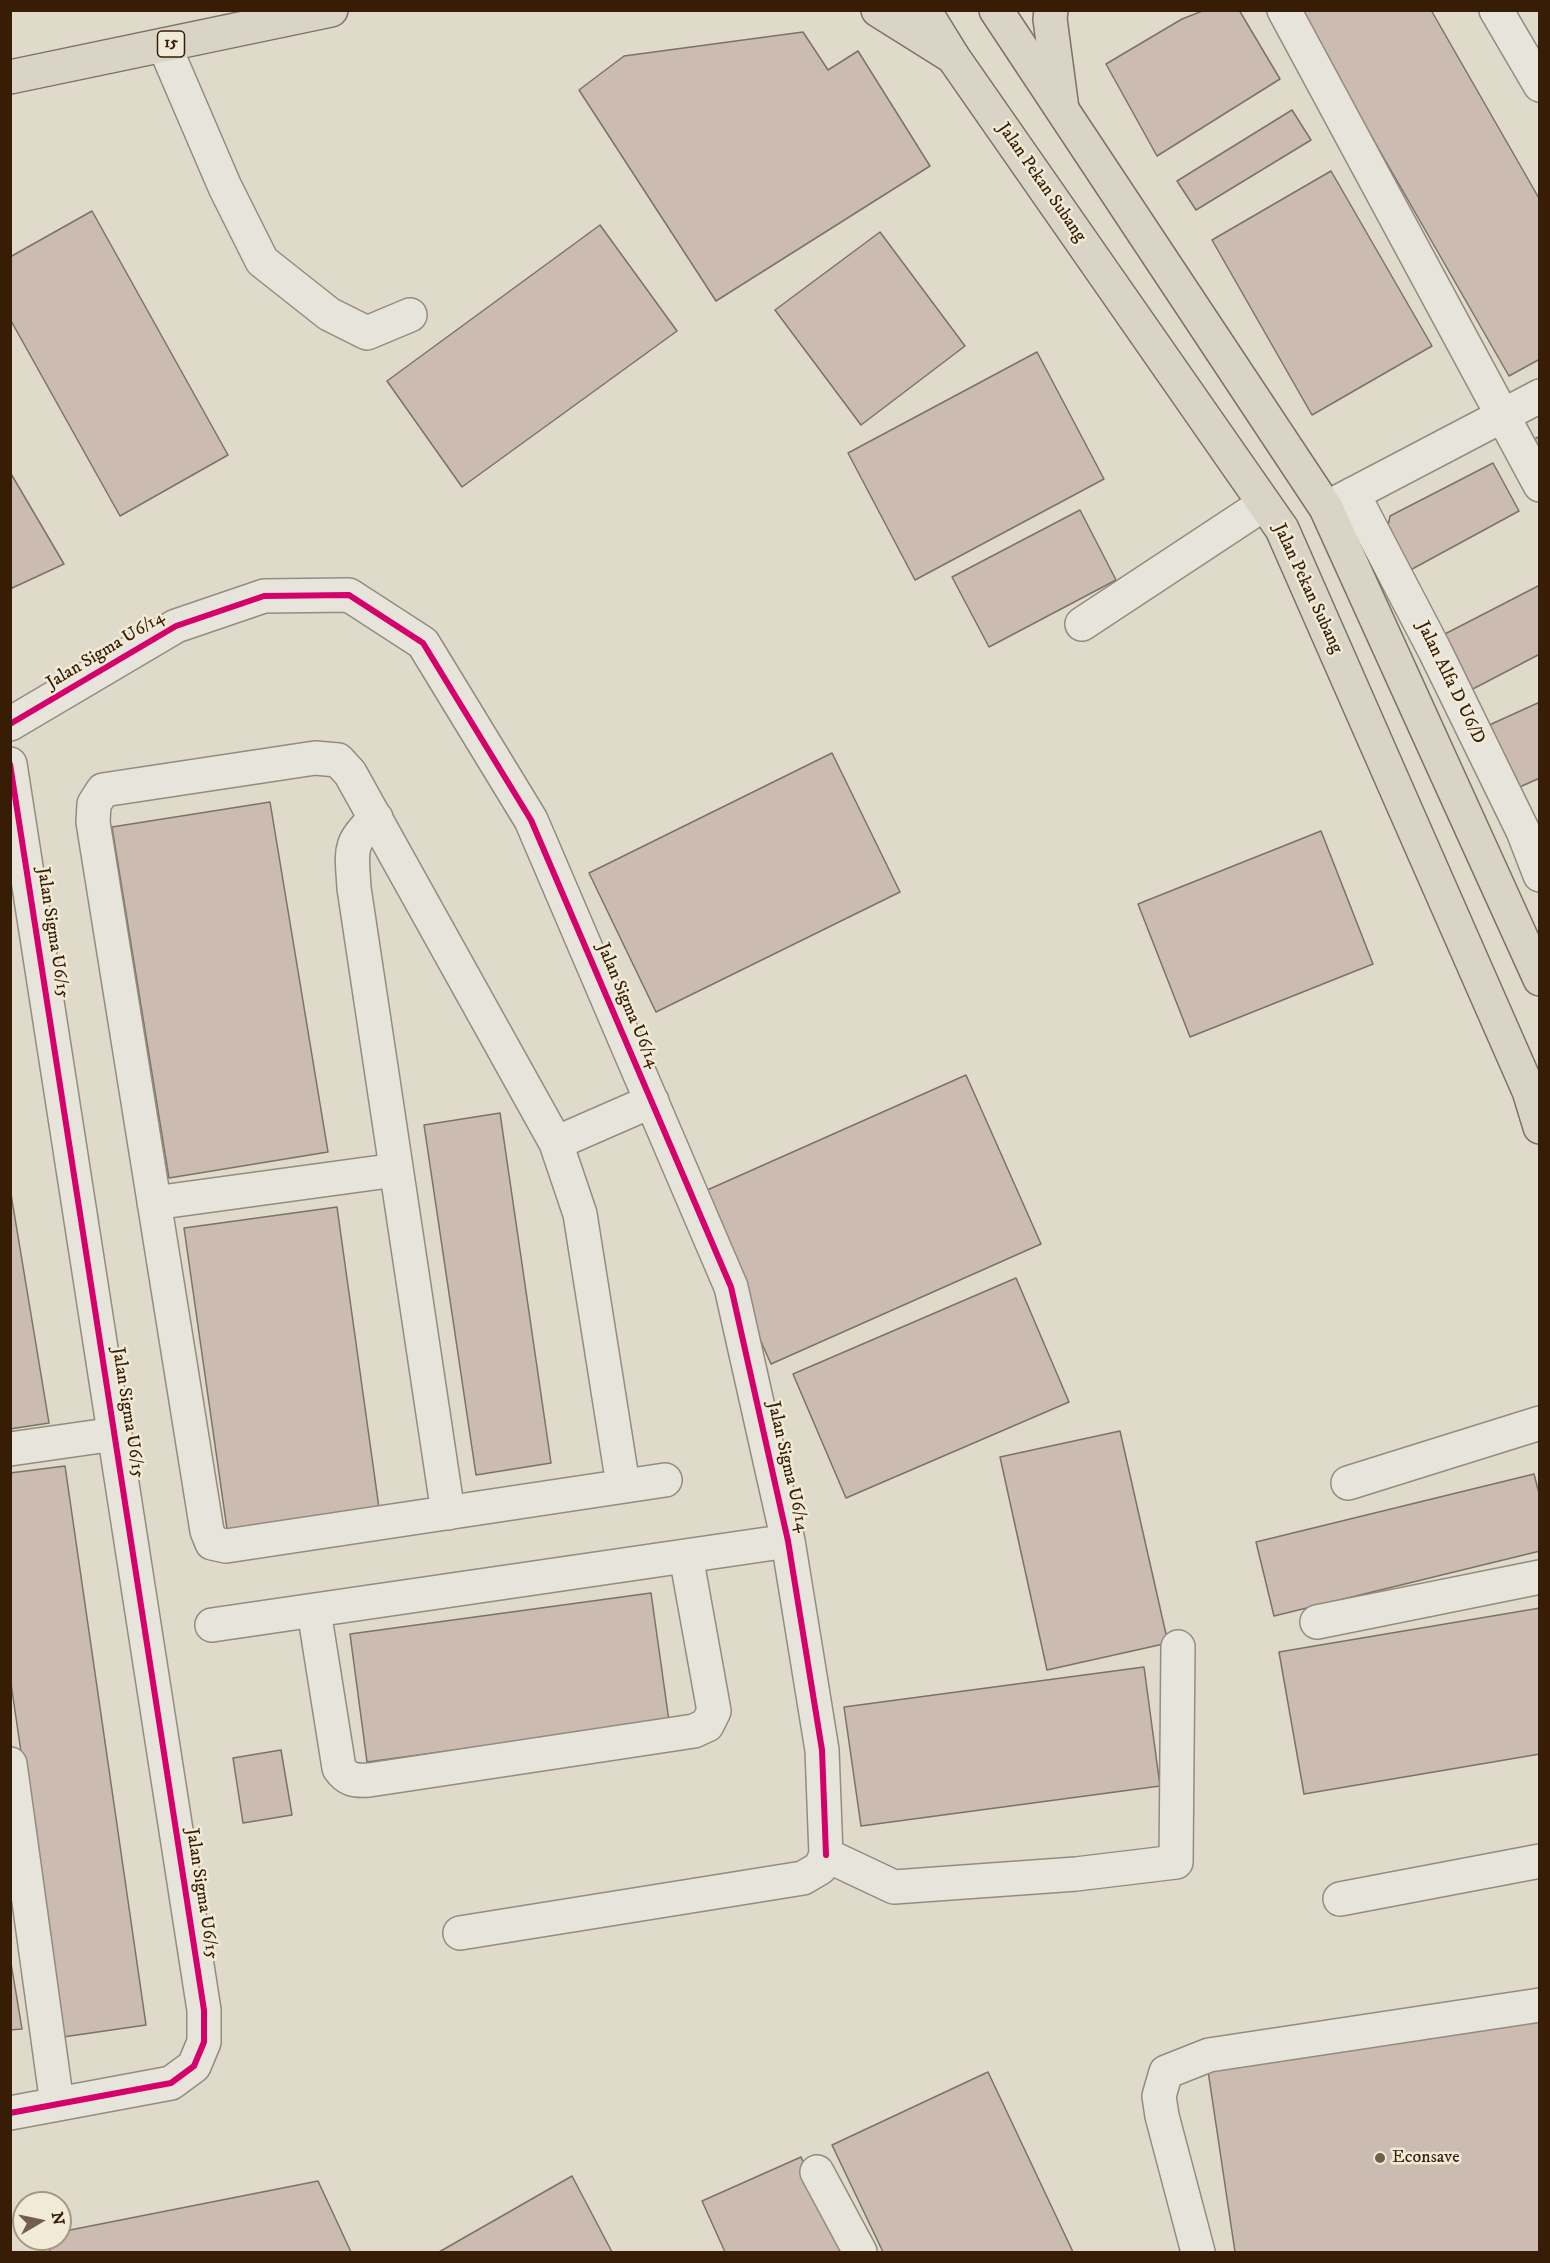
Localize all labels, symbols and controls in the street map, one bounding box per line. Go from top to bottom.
road number: 15 [158,31,184,57]
street label: Jalan Pekan Subang [992,119,1090,247]
street label: Jalan Pekan Subang [1267,521,1347,657]
street label: Jalan Sigma U6/14 [43,607,169,695]
street label: Jalan Alfa D U6/D [1411,618,1489,748]
street label: Jalan Sigma U6/15 [31,866,73,1000]
street label: Jalan Sigma U6/14 [591,940,663,1072]
street label: Jalan Sigma U6/15 [106,1346,148,1480]
street label: Jalan Sigma U6/14 [761,1399,813,1535]
street label: Jalan Sigma U6/15 [180,1827,222,1961]
place label: Econsave [1392,2147,1460,2169]
marker: Econsave [1373,2151,1387,2165]
north arrow [12,2191,72,2251]
text: N [47,2210,69,2227]

